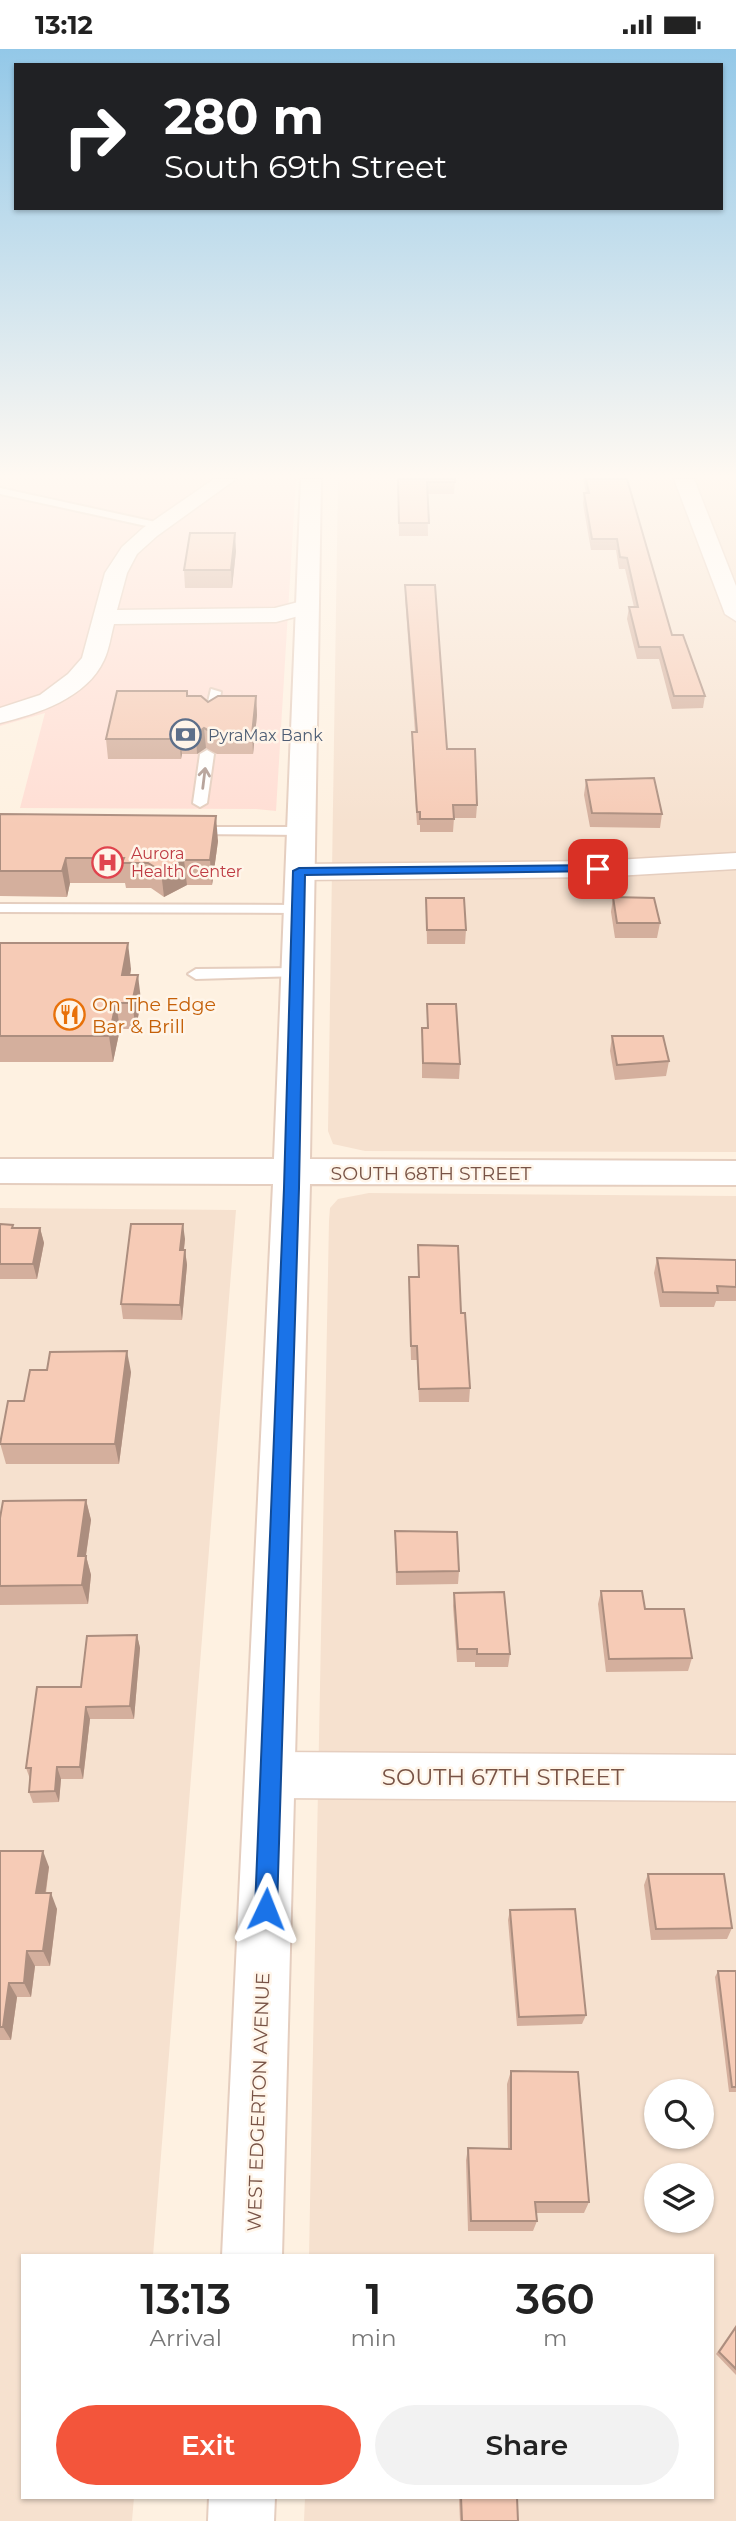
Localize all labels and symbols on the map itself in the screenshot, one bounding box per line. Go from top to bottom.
bank icon: PyraMax Bank [168,718,202,752]
place label: PyraMax Bank [208,726,323,745]
one-way arrow [197,768,210,790]
pin [568,839,628,899]
place label: Aurora Health Center [131,844,242,881]
hospital icon: Aurora Health Center [91,845,125,879]
place label: On The Edge Bar & Brill [92,993,216,1038]
restaurant icon: On The Edge Bar & Brill [52,998,86,1032]
street label: SOUTH 68TH STREET [330,1162,532,1185]
street label: SOUTH 67TH STREET [382,1763,625,1791]
position arrow [229,1872,303,1946]
street label: WEST EDGERTON AVENUE [242,1972,275,2232]

